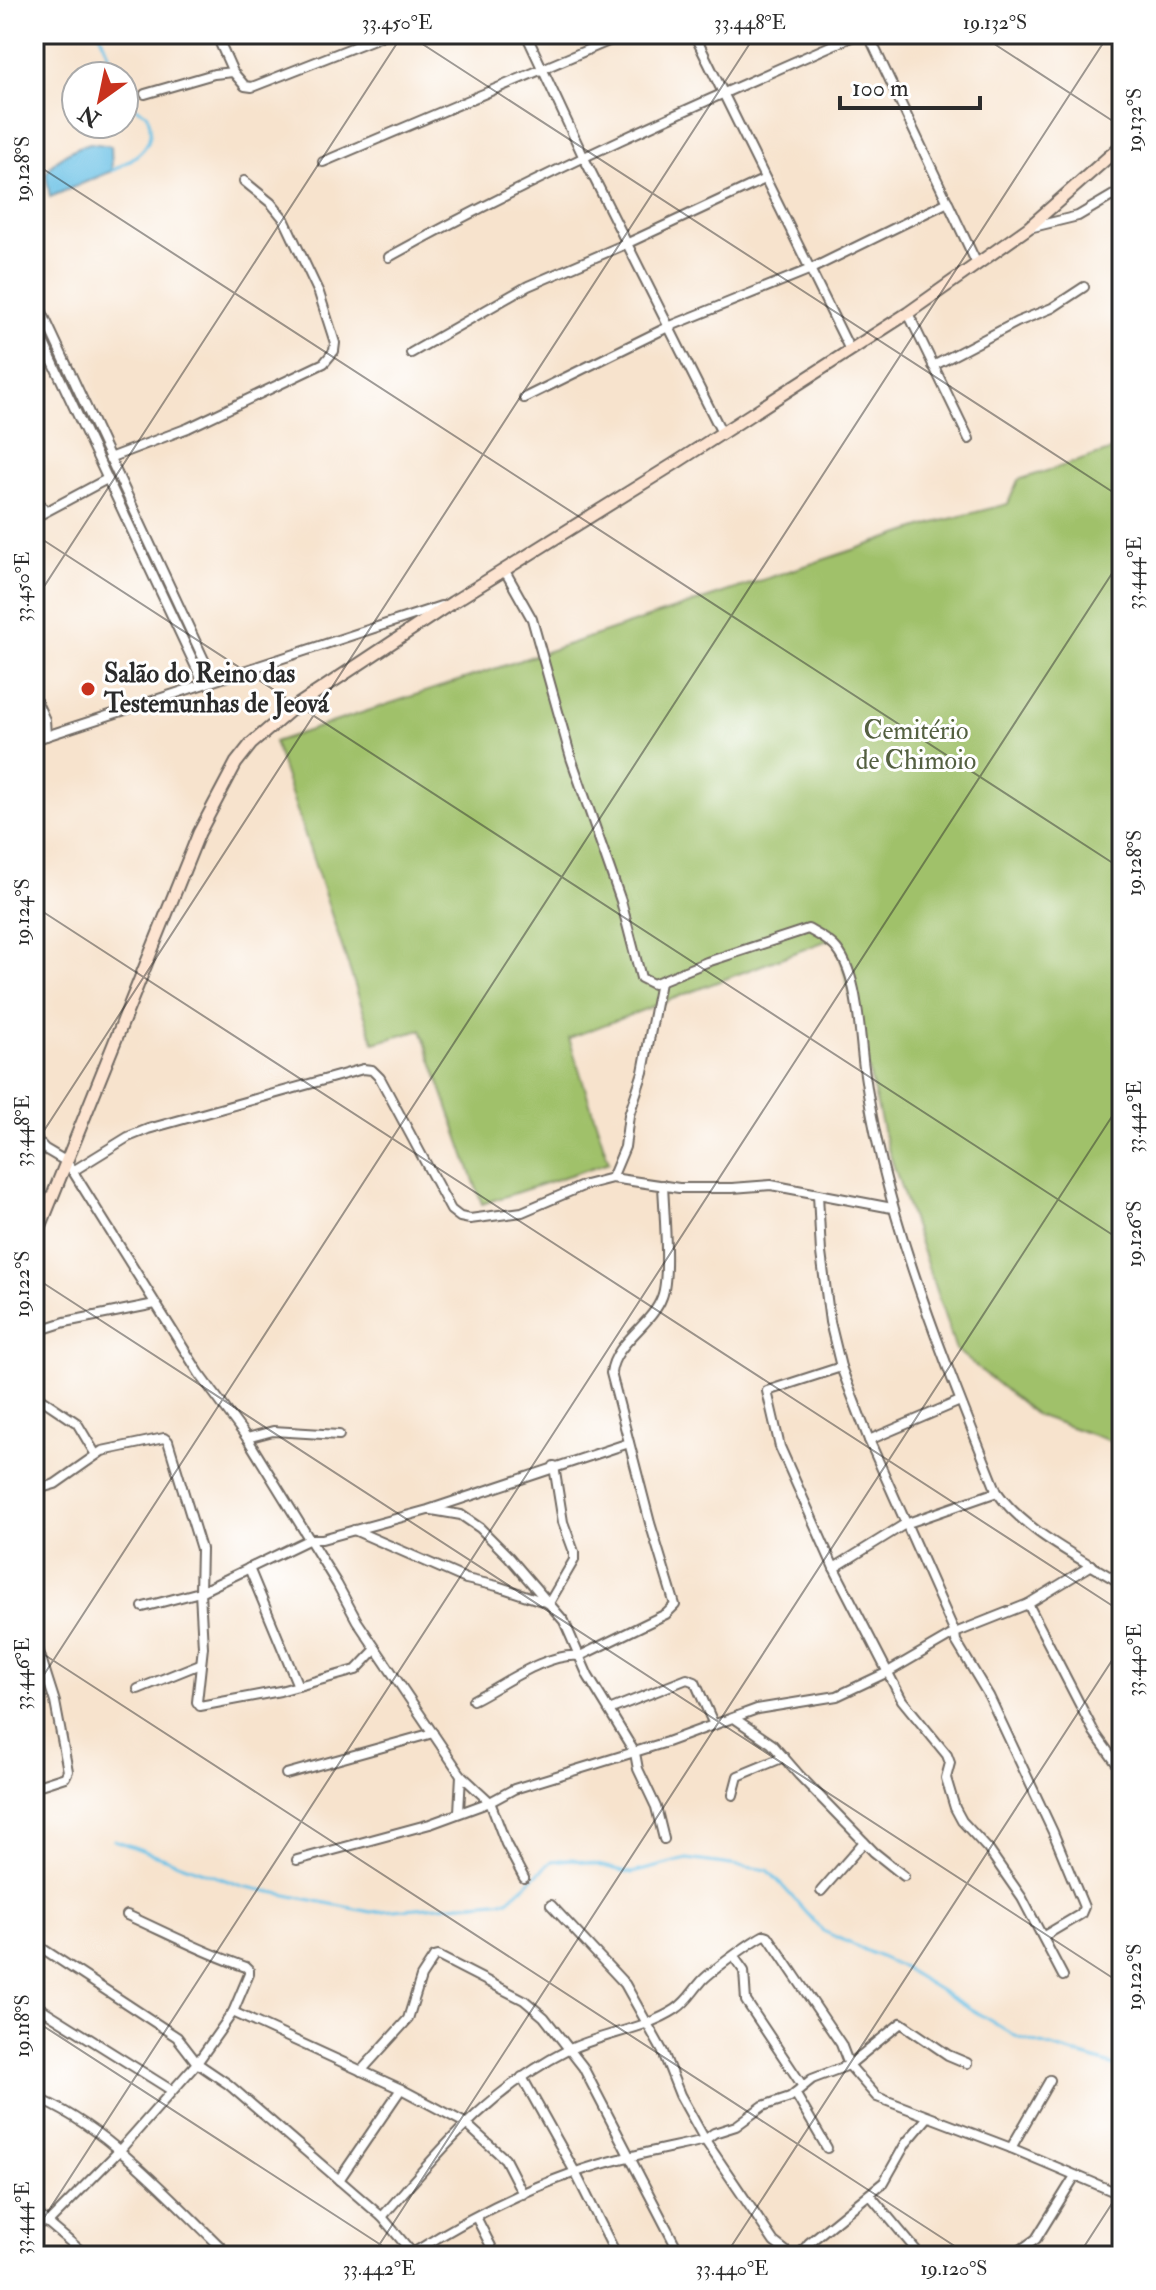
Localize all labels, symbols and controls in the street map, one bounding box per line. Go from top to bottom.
text: 33.450°E [362,10,432,35]
text: 33.448°E [714,10,786,35]
text: 19.132°S [963,10,1027,35]
north arrow [60,60,140,140]
scale bar [840,60,980,110]
text: 100 m [852,73,909,104]
text: 19.132°S [1122,88,1147,152]
text: N [74,99,106,134]
text: 19.128°S [10,136,35,202]
text: 33.444°E [1122,536,1147,610]
text: 33.450°E [10,552,35,622]
place label: Salão do Reino das Testemunhas de Jeová [103,658,330,720]
marker: Salão do Reino das Testemunhas de Jeová [79,680,97,698]
park label: Cemitério de Chimoio [856,715,976,777]
text: 19.128°S [1122,830,1147,896]
text: 19.124°S [10,878,35,946]
text: 33.442°E [1122,1081,1147,1153]
text: 33.448°E [10,1095,35,1167]
text: 19.126°S [1122,1201,1147,1267]
text: 19.122°S [10,1251,35,1317]
text: 33.440°E [1122,1624,1147,1696]
text: 33.446°E [10,1638,35,1710]
text: 19.122°S [1122,1944,1147,2010]
text: 19.118°S [10,1994,35,2058]
text: 33.444°E [10,2181,35,2255]
text: 33.442°E [343,2256,415,2281]
text: 33.440°E [696,2256,768,2281]
text: 19.120°S [921,2256,987,2281]

